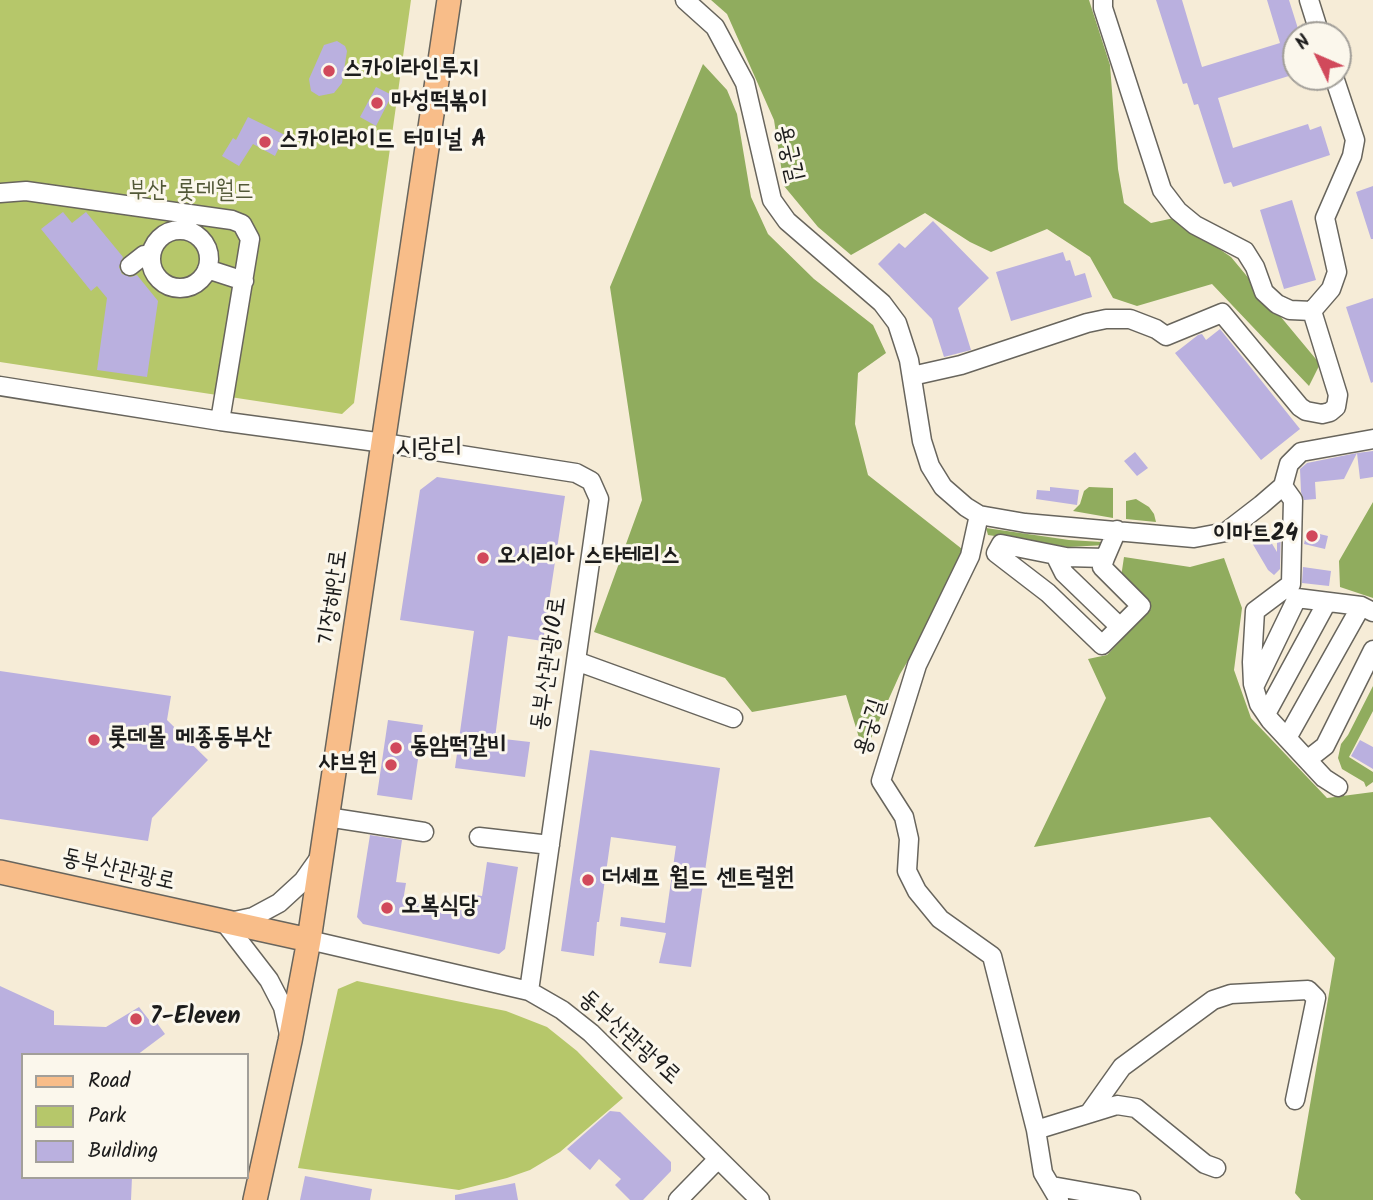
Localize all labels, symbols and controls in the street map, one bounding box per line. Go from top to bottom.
north arrow [1282,21,1352,91]
text: N [1288,28,1318,58]
place label: 스카이라인루지 [343,57,478,85]
marker: 스카이라인루지 [321,63,337,79]
place label: 마성떡볶이 [391,89,488,117]
marker: 마성떡볶이 [369,95,385,111]
street label: 용궁길 [766,123,808,185]
place label: 스카이라이드 터미널 A [279,128,486,156]
marker: 스카이라이드 터미널 A [257,134,273,150]
park label: 부산 롯데월드 [128,179,254,207]
district label: 시랑리 [395,434,463,468]
place label: 이마트24 [1213,522,1298,550]
marker: 이마트24 [1304,528,1320,544]
place label: 오시리아 스타테리스 [497,544,680,572]
street label: 기장해안로 [314,548,356,648]
marker: 오시리아 스타테리스 [475,550,491,566]
street label: 동부산관광10로 [527,595,575,733]
street label: 용궁길 [850,696,894,760]
place label: 롯데몰 메종동부산 [108,726,272,754]
marker: 롯데몰 메종동부산 [86,732,102,748]
place label: 동암떡갈비 [410,734,507,762]
marker: 동암떡갈비 [388,740,404,756]
place label: 샤브원 [319,751,377,779]
marker: 샤브원 [383,757,399,773]
street label: 동부산관광로 [58,845,178,899]
place label: 더셰프 월드 센트럴원 [602,866,794,894]
marker: 더셰프 월드 센트럴원 [580,872,596,888]
place label: 오복식당 [401,894,478,922]
marker: 오복식당 [379,900,395,916]
street label: 동부산관광9로 [571,986,685,1092]
place label: 7-Eleven [150,1005,241,1033]
marker: 7-Eleven [128,1011,144,1027]
legend [21,1053,248,1179]
text: Road [88,1065,130,1098]
text: Park [88,1100,126,1133]
text: Building [88,1135,158,1168]

